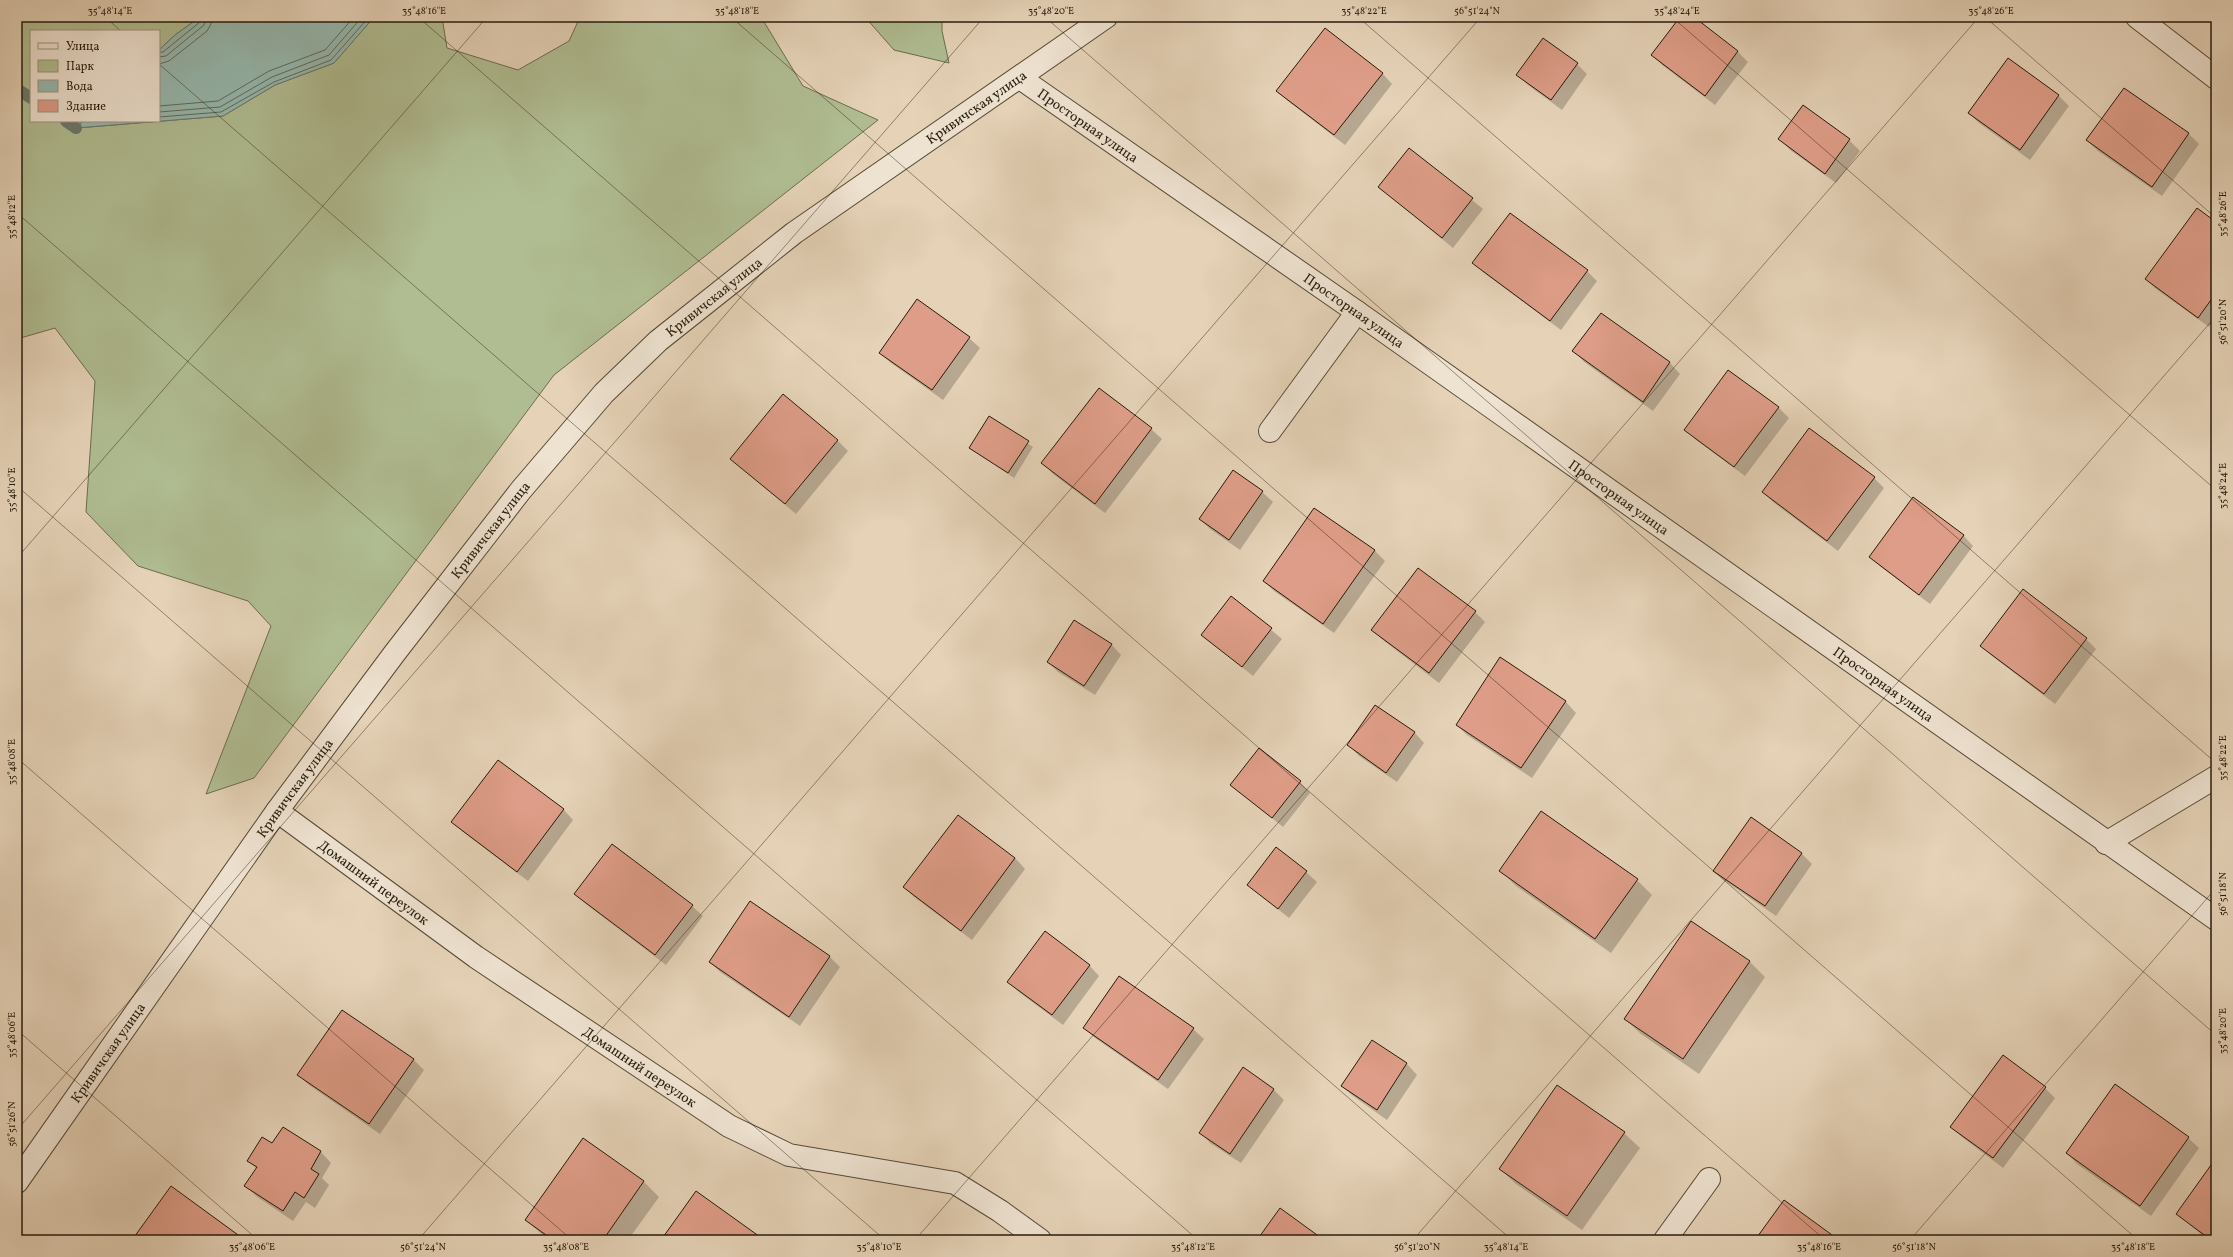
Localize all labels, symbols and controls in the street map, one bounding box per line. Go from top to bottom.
text: 35°48'14"E [88,4,132,18]
text: 35°48'16"E [402,4,446,18]
text: 35°48'18"E [715,4,759,18]
text: 35°48'20"E [1028,4,1074,18]
text: 35°48'22"E [1341,4,1387,18]
text: 56°51'24"N [1454,4,1500,18]
text: 35°48'24"E [1654,4,1700,18]
text: 35°48'26"E [1968,4,2014,18]
legend [30,30,160,122]
text: Улица [66,39,99,55]
text: Парк [66,59,94,75]
street label: Кривичская улица [923,67,1031,150]
text: Вода [66,79,93,95]
street label: Просторная улица [1033,85,1142,168]
text: Здание [66,99,106,115]
text: 35°48'26"E [2216,191,2230,237]
text: 35°48'12"E [5,195,19,239]
street label: Кривичская улица [662,254,767,342]
street label: Просторная улица [1299,270,1408,353]
text: 56°51'20"N [2216,298,2230,345]
street label: Просторная улица [1564,456,1672,540]
text: 35°48'24"E [2216,463,2230,509]
text: 35°48'10"E [5,468,19,512]
street label: Кривичская улица [448,478,535,583]
street label: Просторная улица [1829,643,1937,727]
street label: Кривичская улица [253,735,339,842]
text: 35°48'22"E [2216,735,2230,781]
text: 35°48'08"E [5,739,19,785]
street label: Домашний переулок [314,836,433,931]
text: 56°51'18"N [2216,871,2230,916]
street label: Кривичская улица [67,999,151,1108]
text: 35°48'20"E [2216,1008,2230,1054]
text: 35°48'06"E [5,1012,19,1058]
street label: Домашний переулок [579,1023,700,1113]
text: 56°51'26"N [5,1101,19,1147]
text: 35°48'06"E [229,1240,275,1254]
text: 56°51'24"N [400,1240,446,1254]
text: 35°48'08"E [543,1240,589,1254]
text: 35°48'10"E [857,1240,901,1254]
text: 35°48'12"E [1171,1240,1215,1254]
text: 56°51'20"N [1394,1240,1441,1254]
text: 35°48'14"E [1484,1240,1528,1254]
text: 35°48'16"E [1797,1240,1841,1254]
text: 56°51'18"N [1892,1240,1937,1254]
text: 35°48'18"E [2111,1240,2155,1254]

